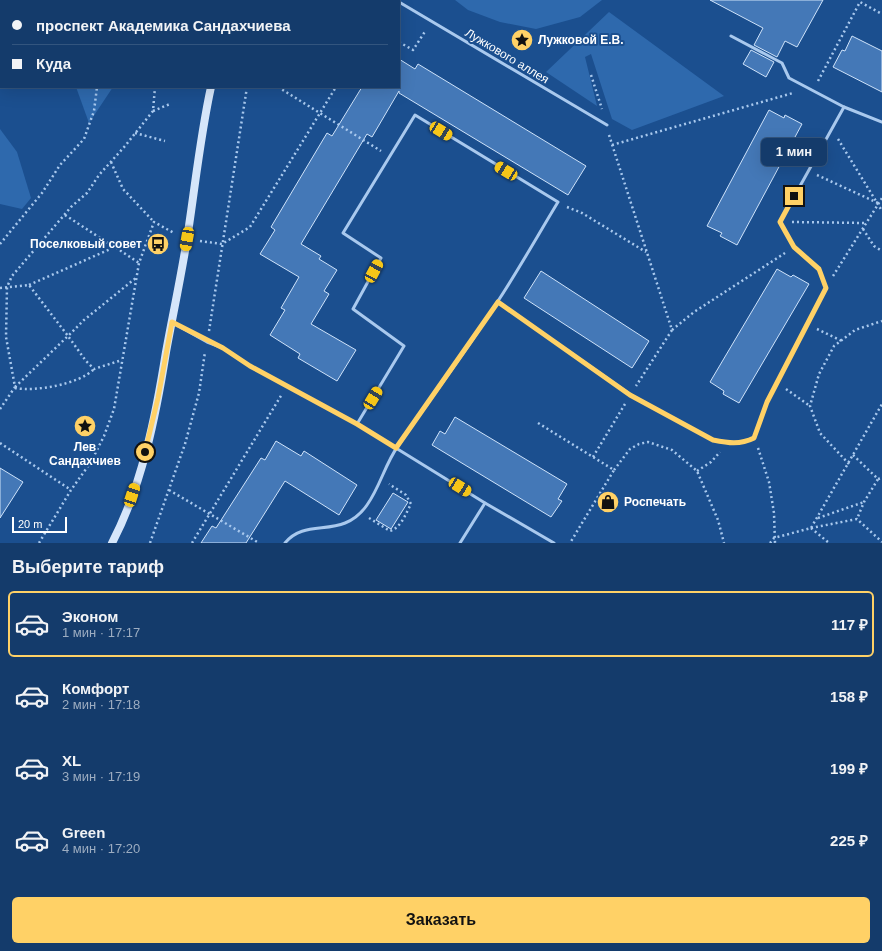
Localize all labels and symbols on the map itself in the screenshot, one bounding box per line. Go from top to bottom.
street label: Лужкового аллея [463,26,551,86]
place icon: Лужковой Е.В. [509,27,535,53]
place label: Лужковой Е.В. [538,33,624,47]
car [428,120,454,142]
callout: 1 мин [761,138,827,166]
car [493,160,519,182]
route end [785,187,803,205]
car [179,226,195,252]
bus stop icon: Поселковый совет [145,231,171,257]
place label: Поселковый совет [30,237,142,251]
car [363,258,385,284]
car [362,385,384,411]
place icon: Лев Сандахчиев [72,413,98,439]
place label: Лев Сандахчиев [49,440,121,468]
route start [136,443,154,461]
car [447,476,473,498]
car [123,482,141,508]
shop icon: Роспечать [595,489,621,515]
place label: Роспечать [624,495,686,509]
scale bar [12,515,67,534]

